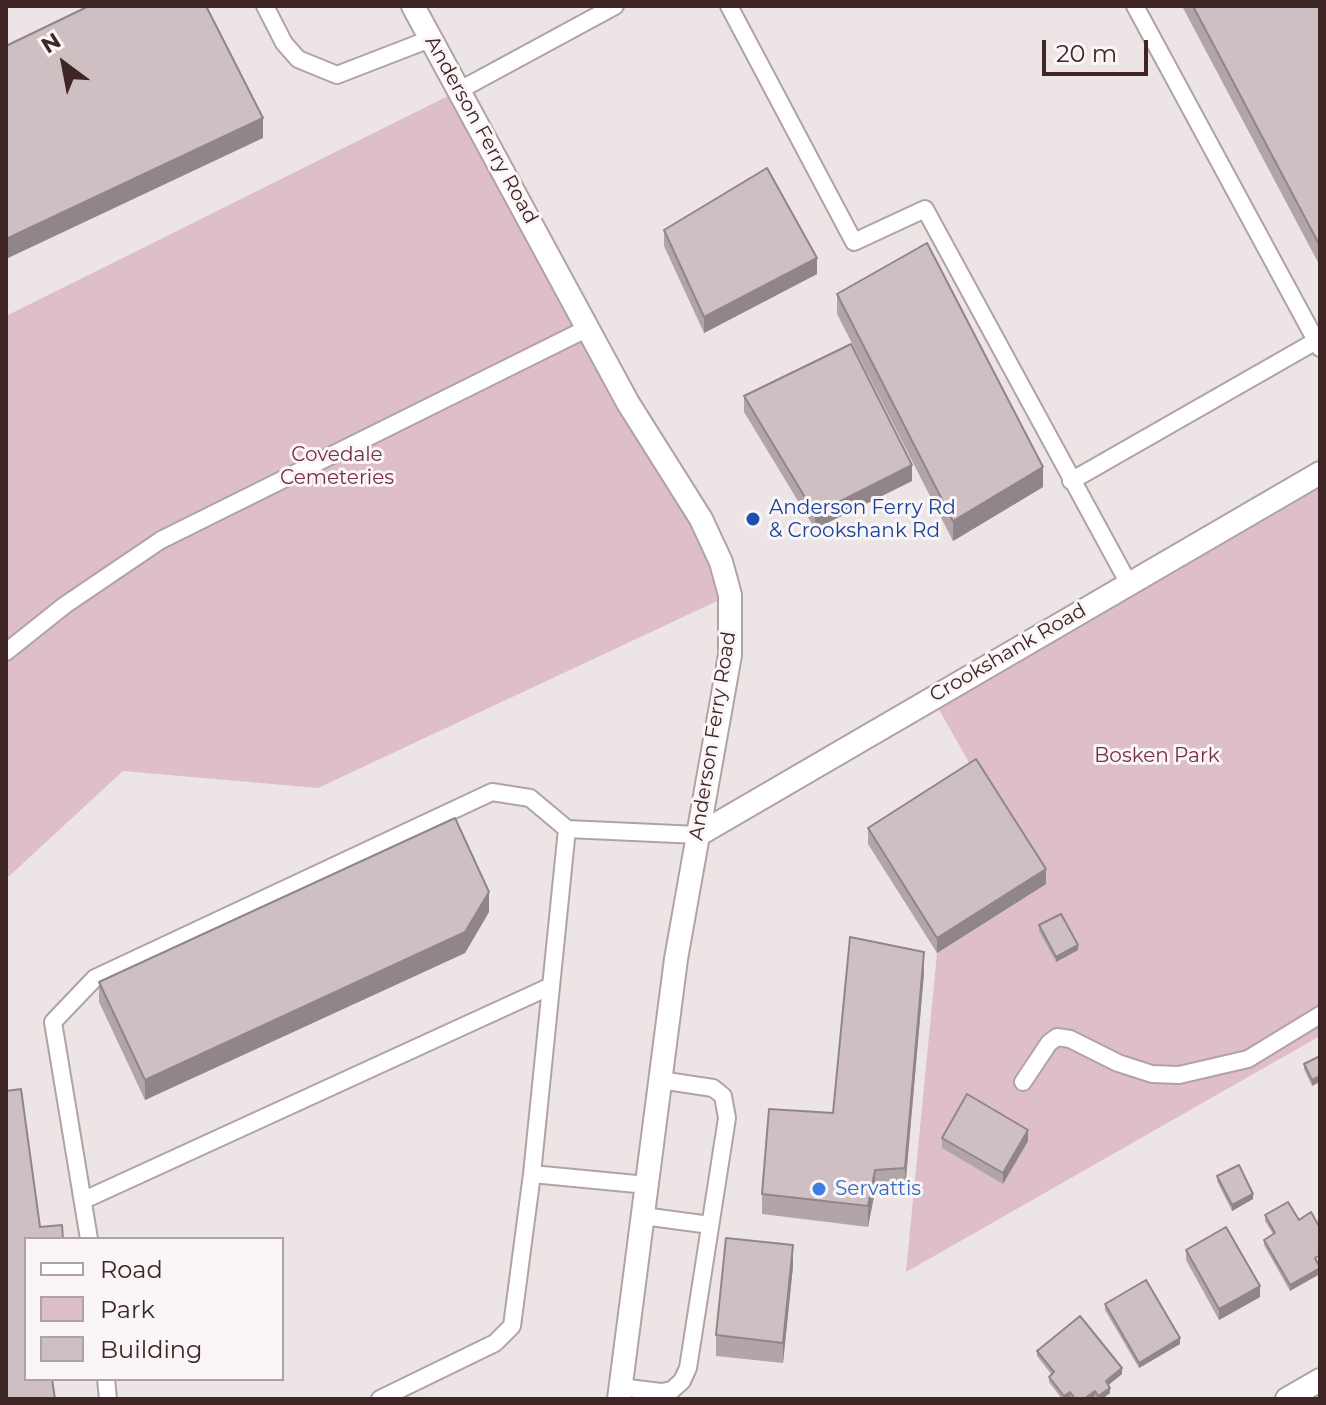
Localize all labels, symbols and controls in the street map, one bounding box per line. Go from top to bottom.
north arrow [24,24,104,104]
scale bar [1046,24,1152,74]
text: N [36,27,66,59]
street label: Anderson Ferry Road [419,32,543,228]
text: 20 m [1056,39,1117,68]
park label: Covedale Cemeteries [280,443,394,490]
place label: Anderson Ferry Rd & Crookshank Rd [769,496,956,543]
marker: Anderson Ferry Rd & Crookshank Rd [744,510,762,528]
street label: Crookshank Road [925,598,1091,708]
street label: Anderson Ferry Road [685,630,741,842]
park label: Bosken Park [1094,744,1220,768]
place label: Servattis [835,1177,921,1201]
marker: Servattis [810,1180,828,1198]
legend [24,1237,284,1381]
text: Road [100,1255,163,1284]
text: Park [100,1295,155,1324]
text: Building [100,1335,203,1364]

